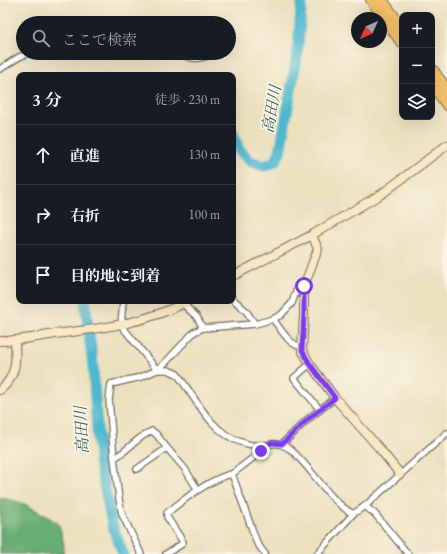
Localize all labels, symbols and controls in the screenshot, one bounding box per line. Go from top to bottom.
north arrow [351,12,387,48]
map controls [399,12,435,120]
button: + [399,12,435,48]
search box [16,16,236,60]
icon: search [30,27,52,49]
text: ここで検索 [62,30,137,49]
button: − [399,48,435,84]
water label: 高田川 [257,82,286,135]
button: layers [399,84,435,120]
text: 3 分 [32,89,62,111]
text: 徒歩 · 230 m [155,91,220,108]
icon: ahead [32,144,54,166]
text: 直進 [70,146,100,165]
text: 130 m [189,146,220,163]
icon: right [32,204,54,226]
text: 右折 [70,206,100,225]
text: 100 m [189,206,220,223]
icon: arrive [32,264,54,286]
text: 目的地に到着 [70,266,160,285]
route start [295,277,313,295]
water label: 高田川 [70,403,93,454]
route end [252,442,270,460]

